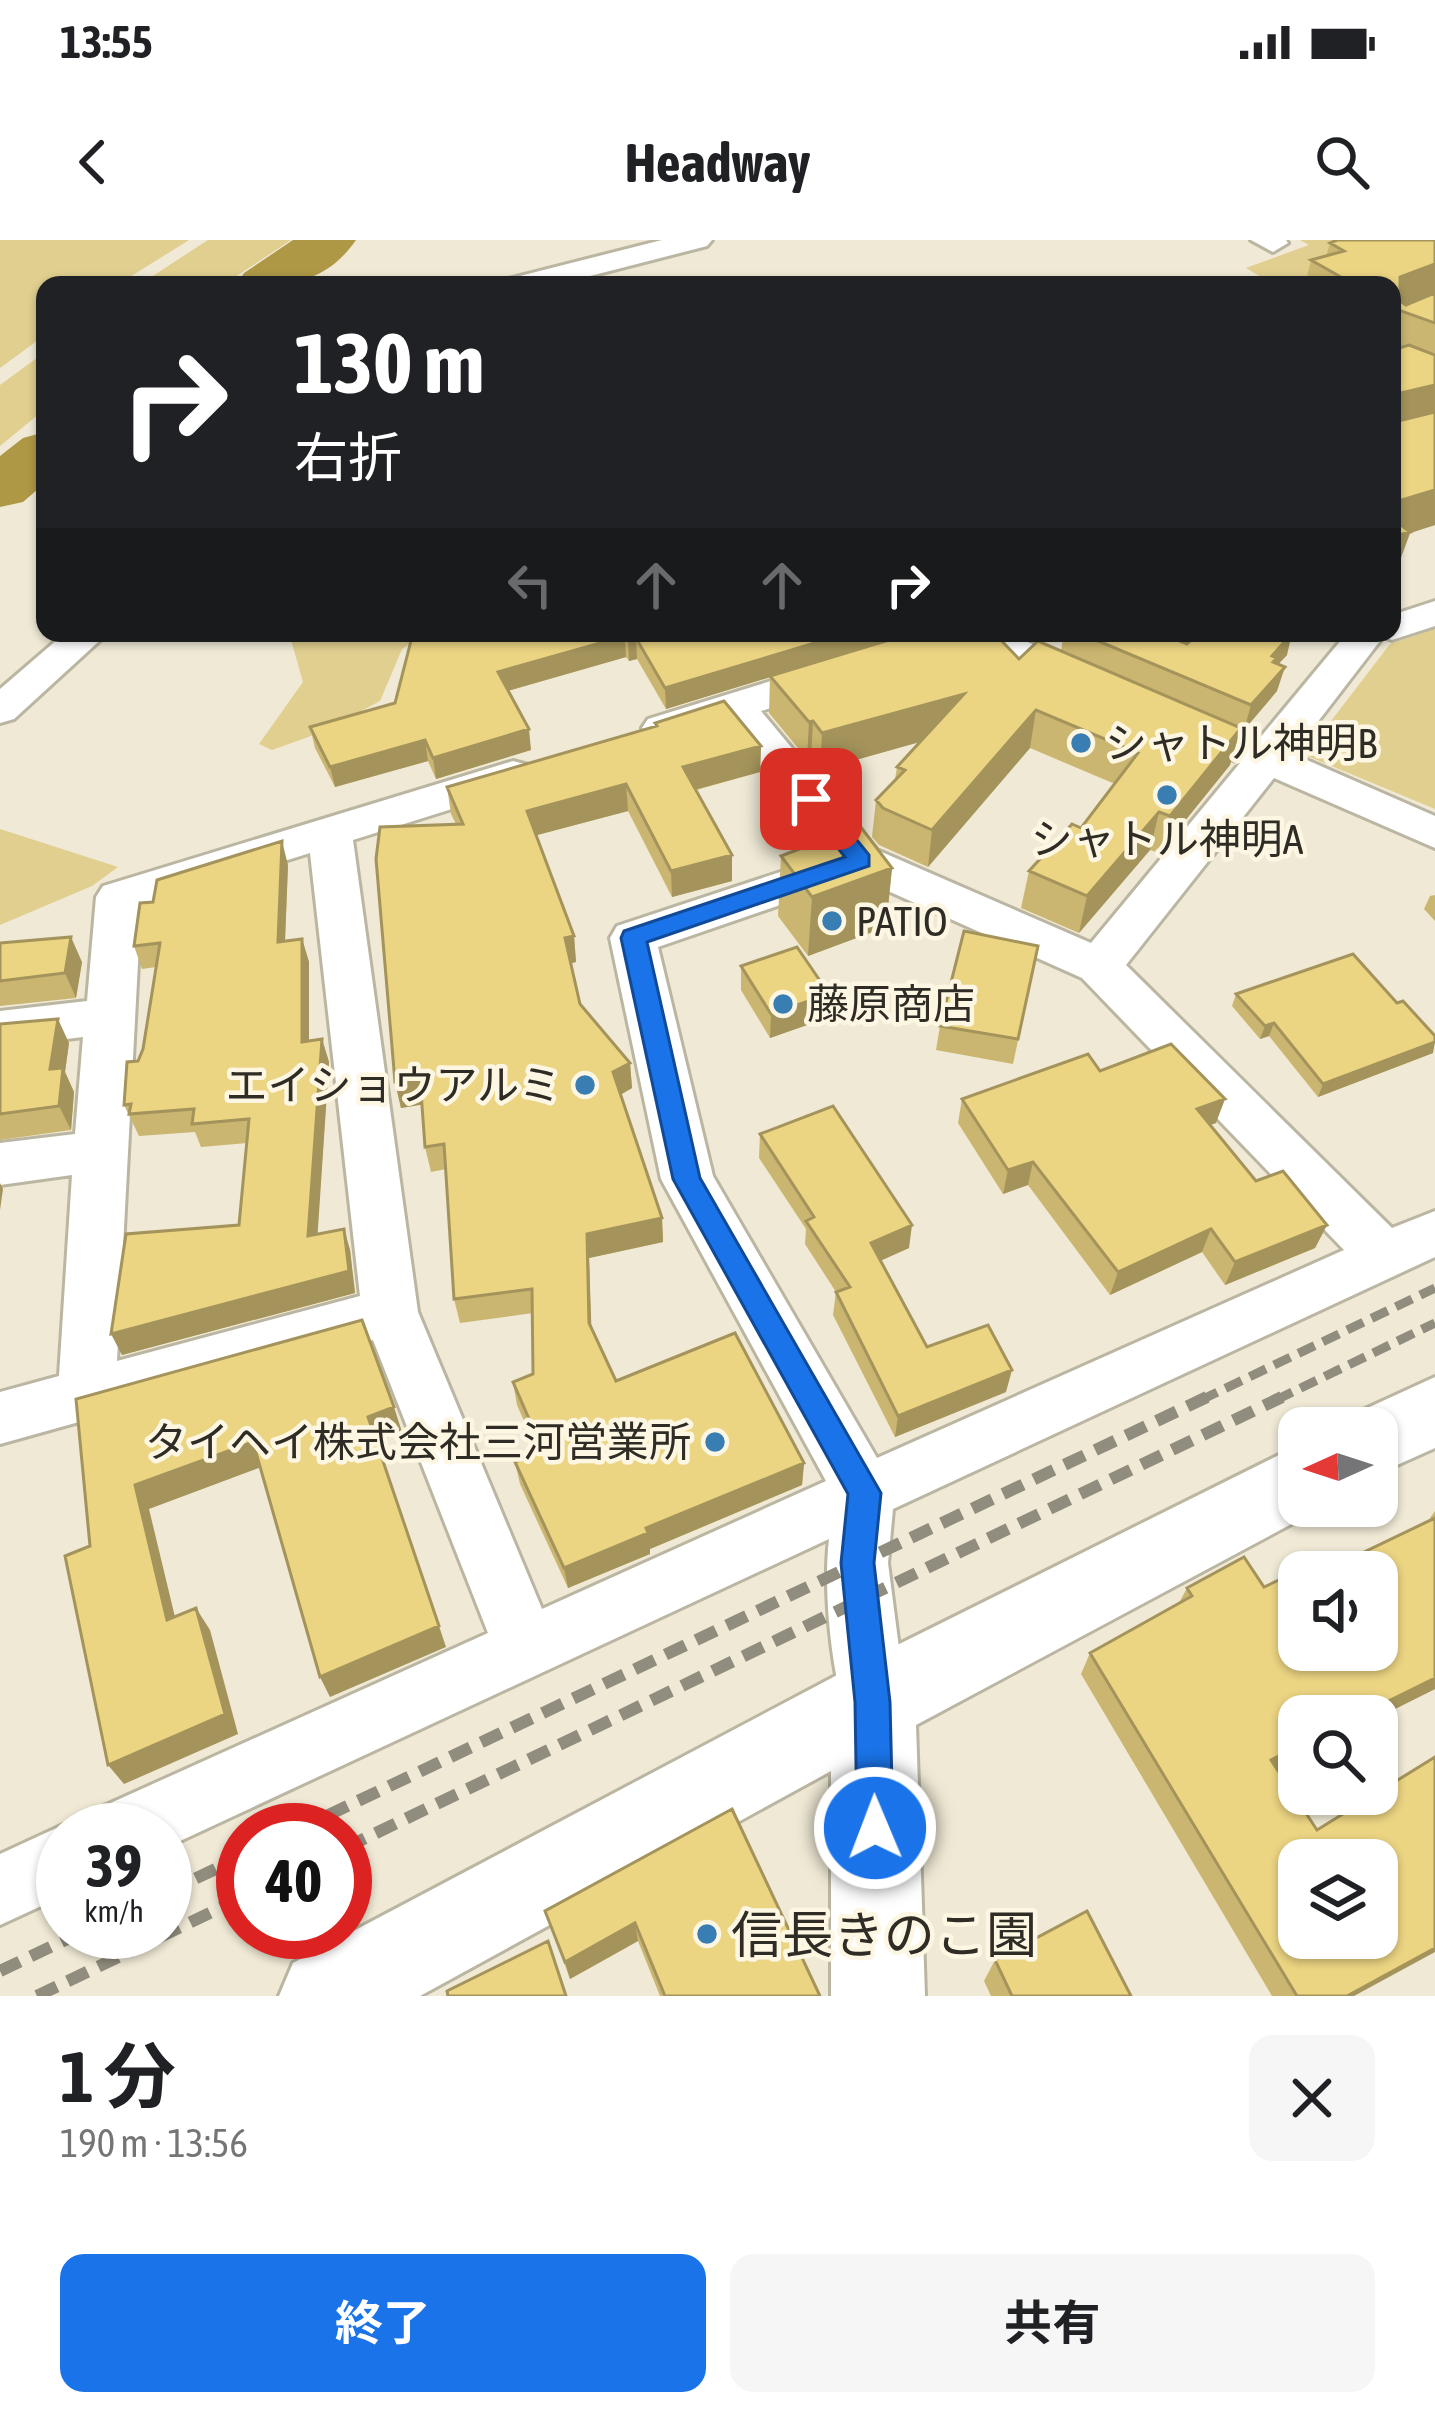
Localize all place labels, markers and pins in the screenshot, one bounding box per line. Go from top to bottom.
place label: シャトル神明B [1105,719,1377,767]
marker: シャトル神明B [1068,730,1094,756]
pin [760,748,862,850]
marker: シャトル神明A [1154,782,1180,808]
place label: シャトル神明A [1031,815,1304,863]
place label: PATIO [856,897,947,945]
marker: PATIO [819,908,845,934]
place label: 藤原商店 [807,980,975,1028]
marker: 藤原商店 [770,991,796,1017]
place label: エイショウアルミ [225,1061,561,1109]
marker: エイショウアルミ [572,1072,598,1098]
place label: タイヘイ株式会社三河営業所 [145,1418,691,1466]
marker: タイヘイ株式会社三河営業所 [702,1429,728,1455]
place label: 信長きのこ園 [731,1905,1037,1964]
marker: 信長きのこ園 [694,1921,720,1947]

